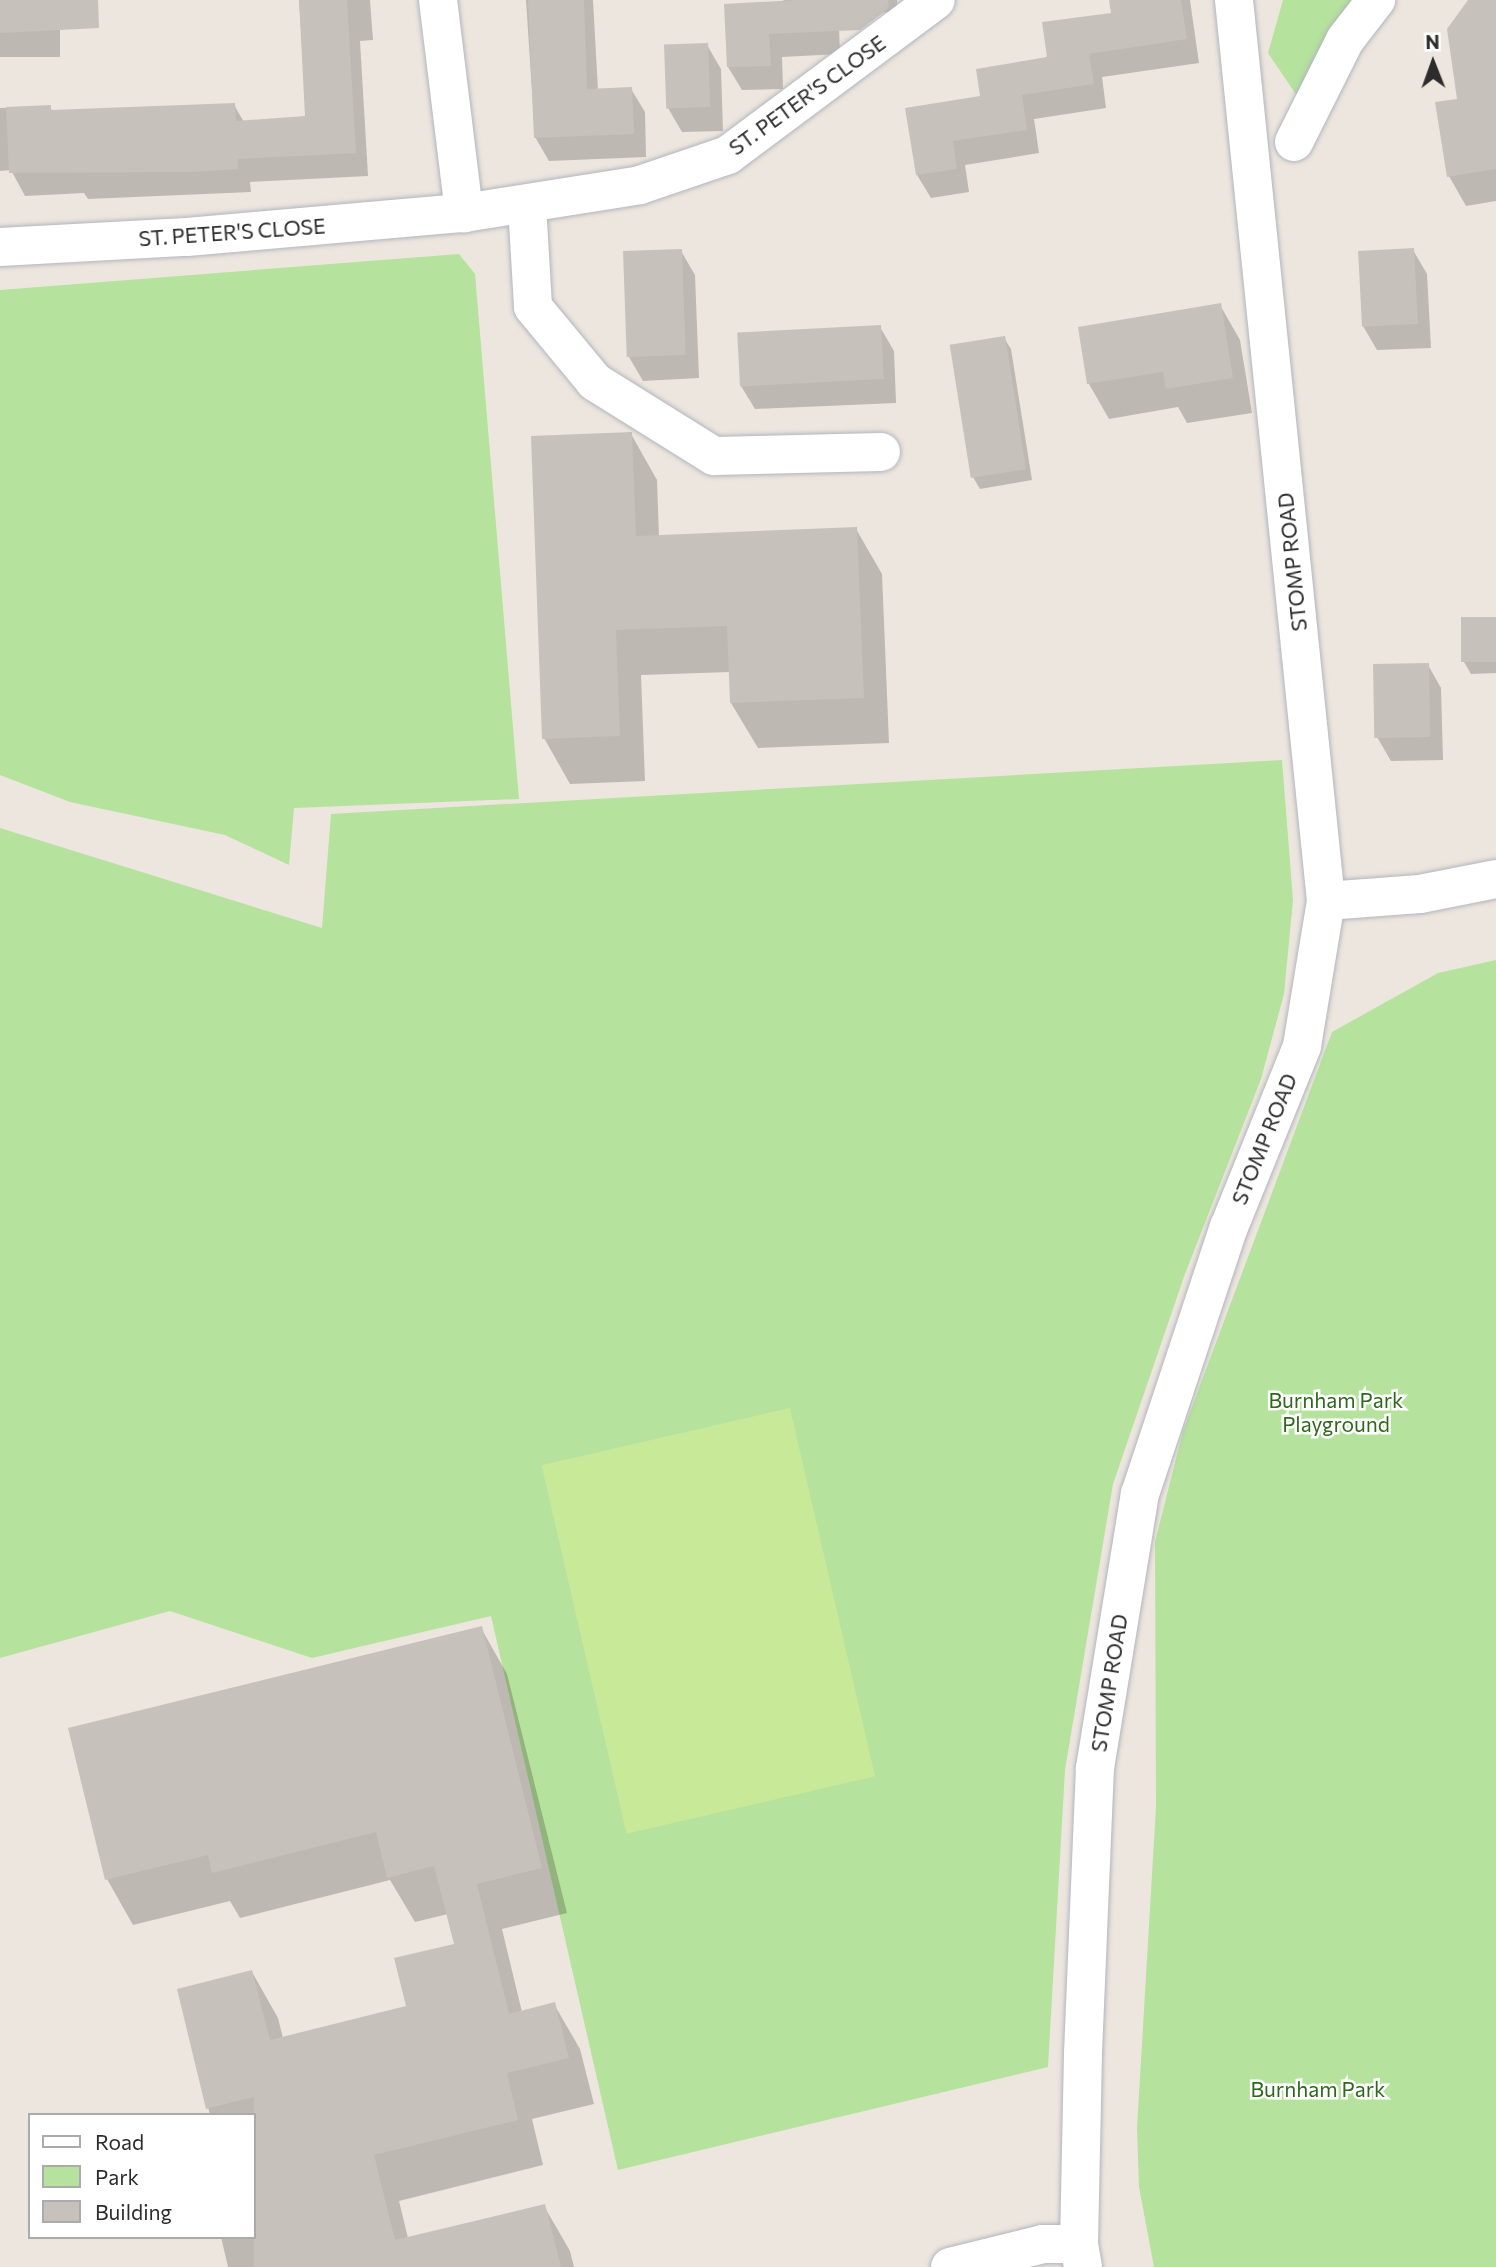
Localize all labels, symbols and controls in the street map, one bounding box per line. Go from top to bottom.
north arrow [1398,28,1468,98]
street label: ST. PETER'S CLOSE [724,30,890,160]
text: N [1425,30,1440,53]
street label: ST. PETER'S CLOSE [138,213,326,251]
street label: STOMP ROAD [1272,491,1312,633]
street label: STOMP ROAD [1226,1070,1302,1208]
park label: Burnham Park Playground [1269,1387,1403,1437]
street label: STOMP ROAD [1086,1612,1132,1754]
park label: Burnham Park [1251,2076,1385,2102]
legend [28,2113,256,2239]
text: Road [95,2129,144,2154]
text: Park [95,2164,139,2189]
text: Building [95,2199,172,2224]

